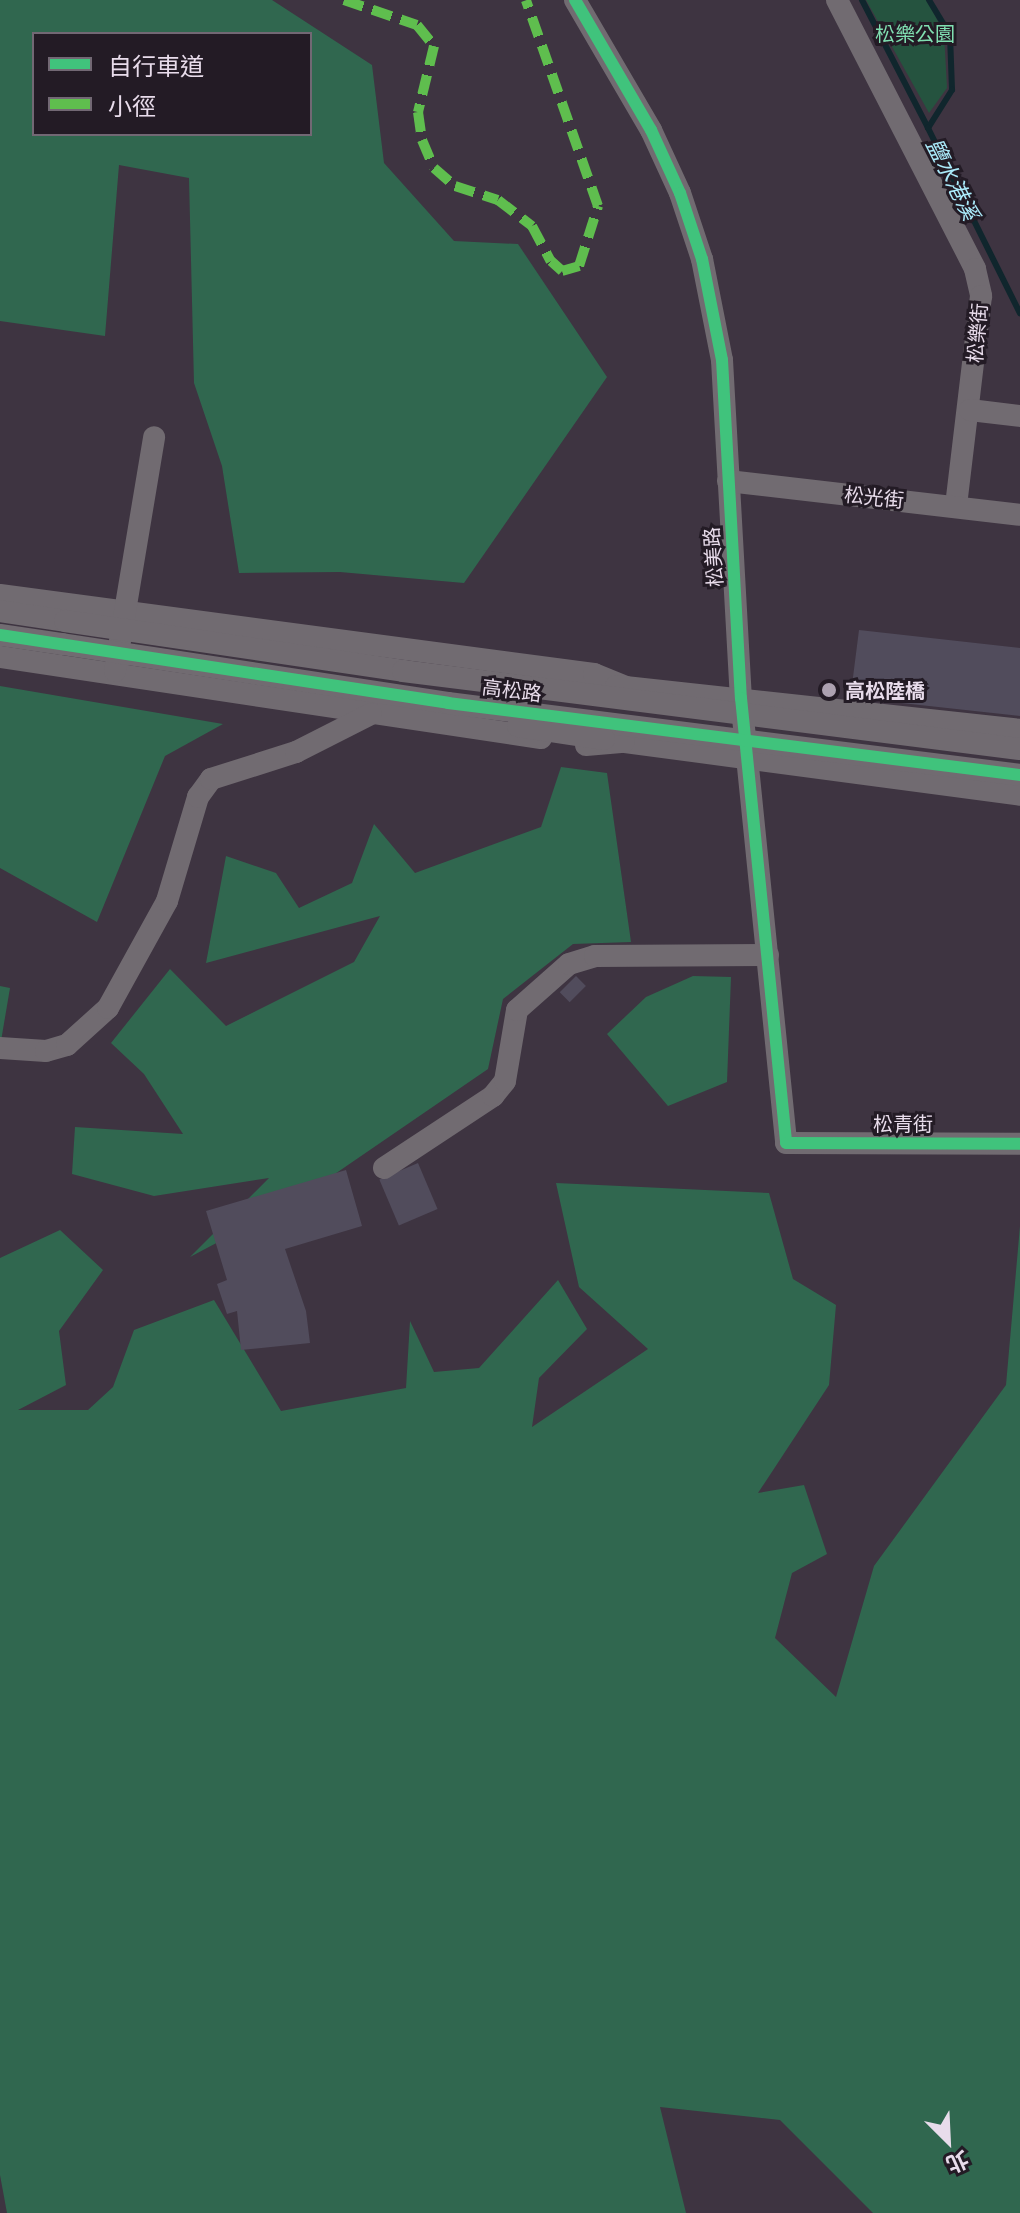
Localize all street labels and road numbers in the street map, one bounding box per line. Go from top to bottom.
street label: 松樂街 [962,302,992,364]
street label: 松光街 [843,482,905,512]
street label: 松美路 [699,526,727,588]
street label: 高松路 [481,674,543,706]
street label: 松青街 [873,1111,933,1135]

